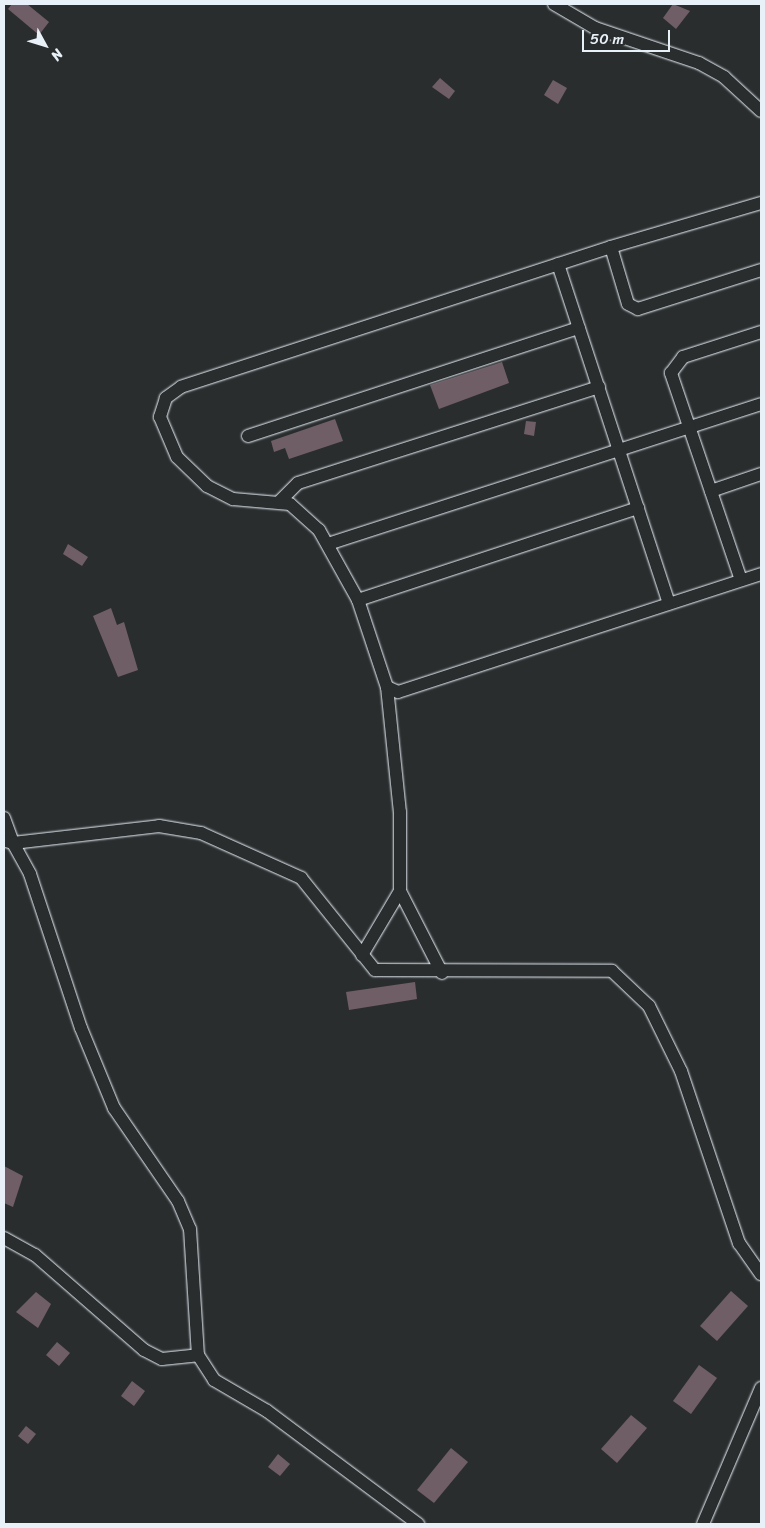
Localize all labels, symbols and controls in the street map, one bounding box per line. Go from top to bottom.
north arrow [20,20,70,70]
scale bar [585,20,672,52]
text: 50 m [590,26,624,52]
text: N [44,43,70,66]

